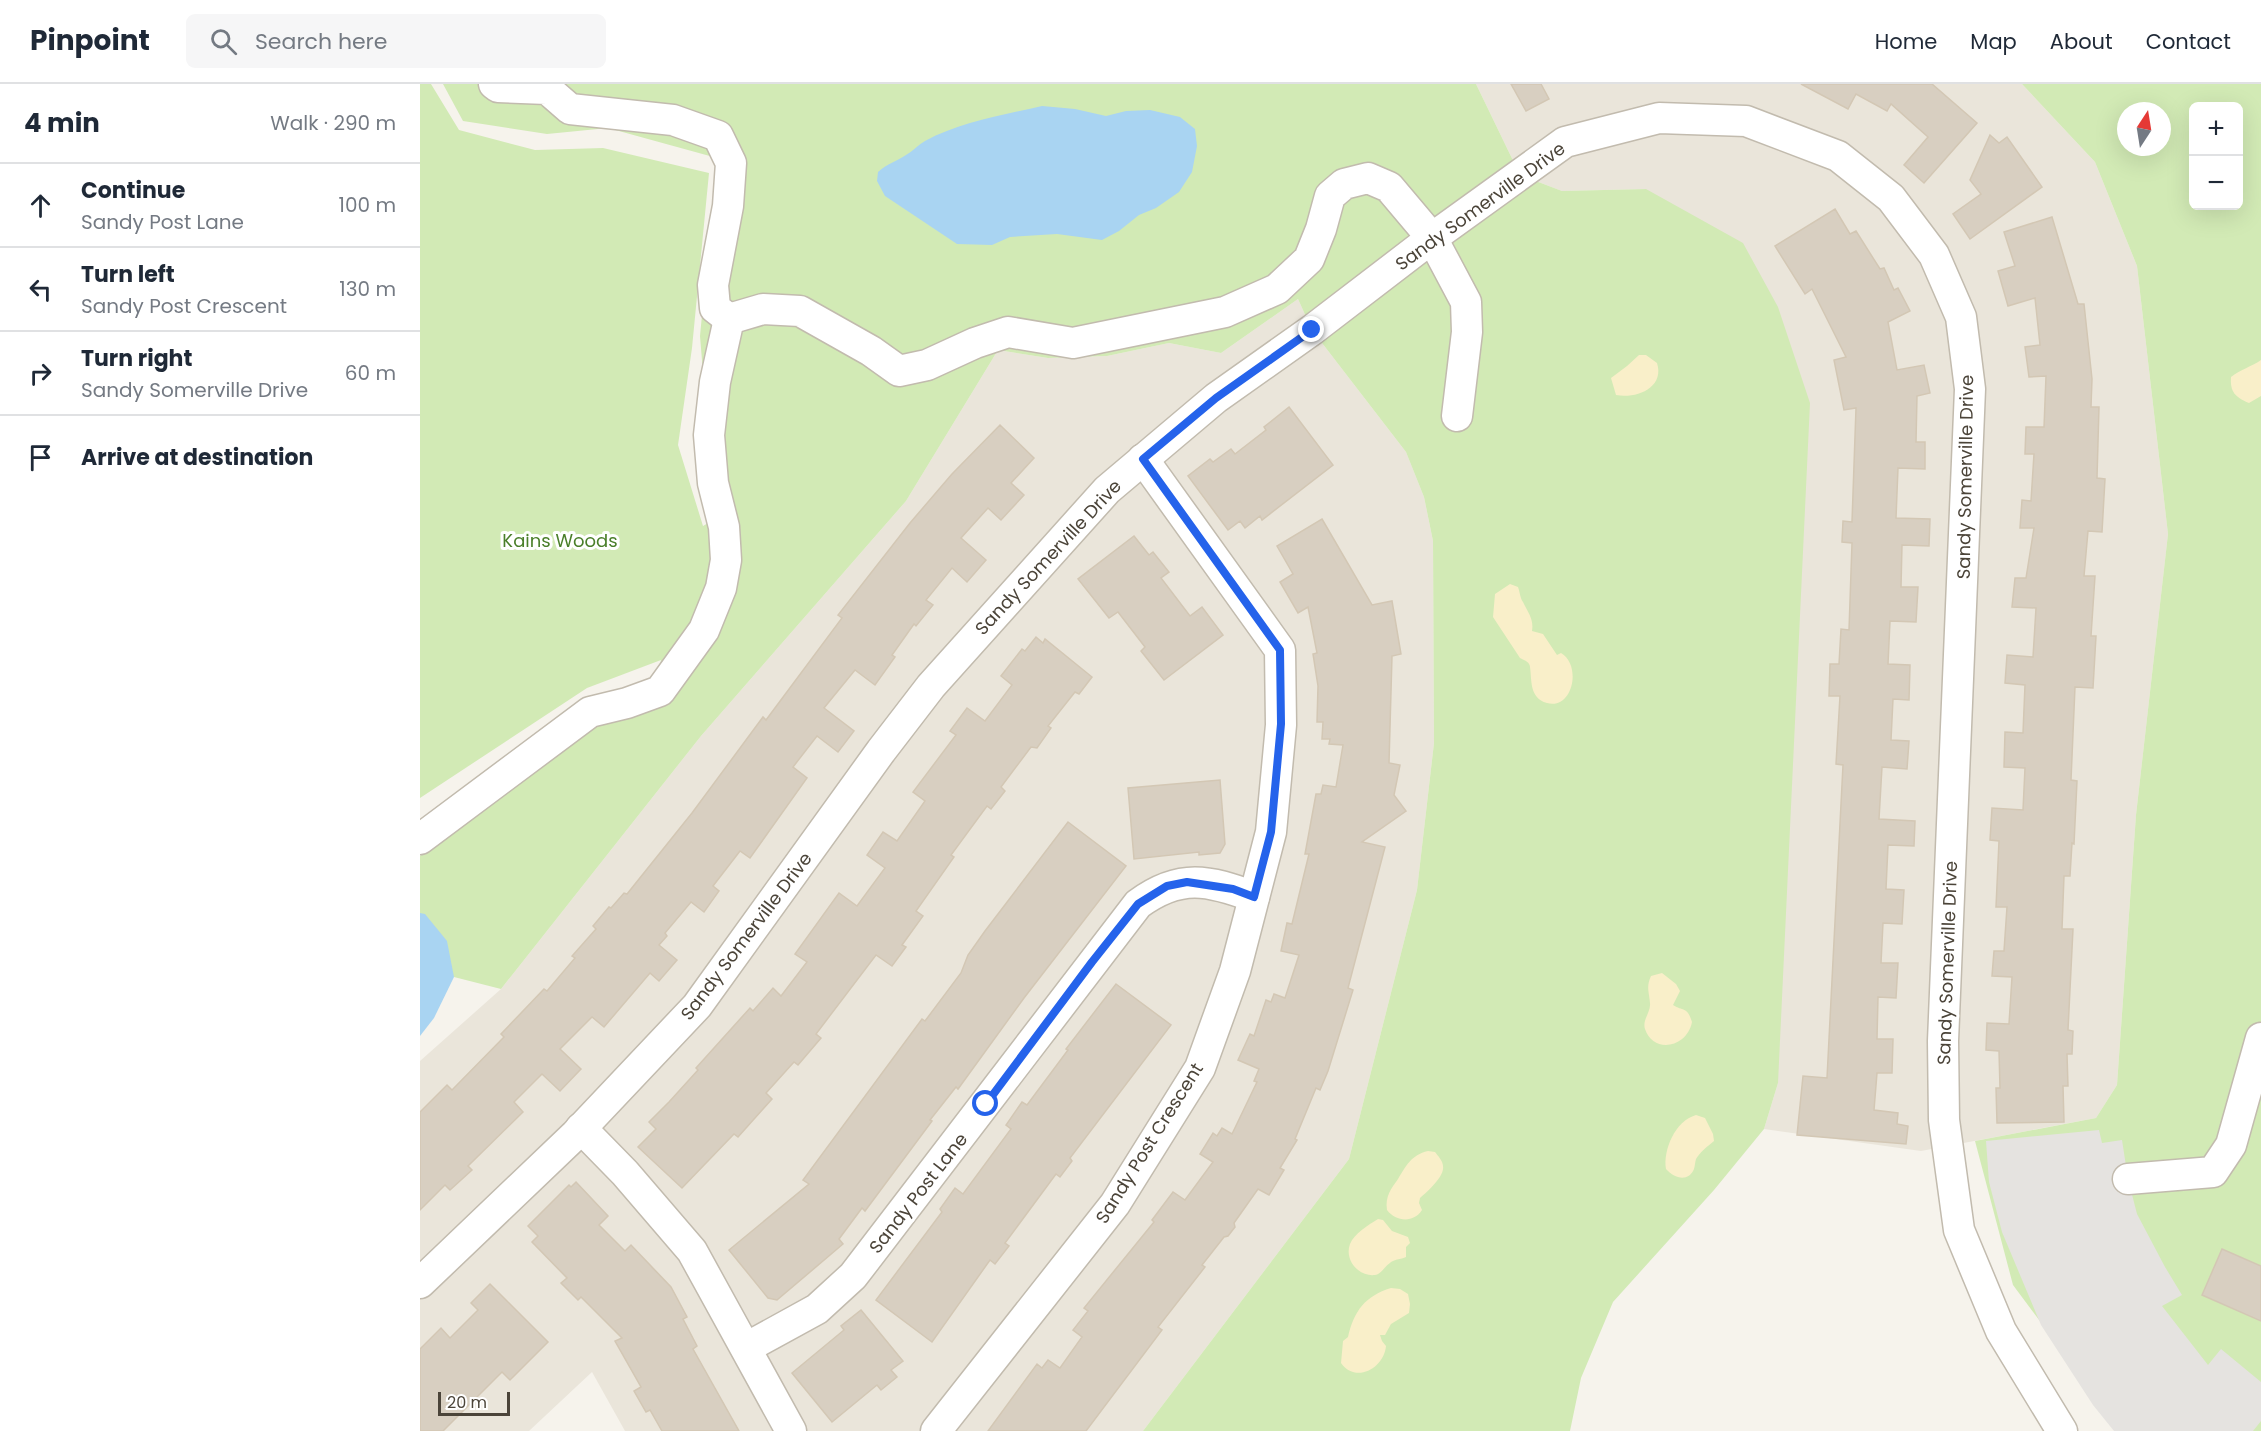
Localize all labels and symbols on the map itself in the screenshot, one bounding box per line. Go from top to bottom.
north arrow [2117,102,2171,156]
street label: Sandy Somerville Drive [1390,136,1570,276]
route end [1298,316,1324,342]
street label: Sandy Somerville Drive [1951,375,1979,579]
street label: Sandy Somerville Drive [969,474,1127,640]
park label: Kains Woods [502,528,618,553]
street label: Sandy Somerville Drive [675,847,817,1025]
street label: Sandy Somerville Drive [1931,860,1963,1066]
street label: Sandy Post Crescent [1089,1058,1209,1228]
route start [972,1090,998,1116]
street label: Sandy Post Lane [863,1128,973,1258]
scale bar [438,1389,510,1416]

